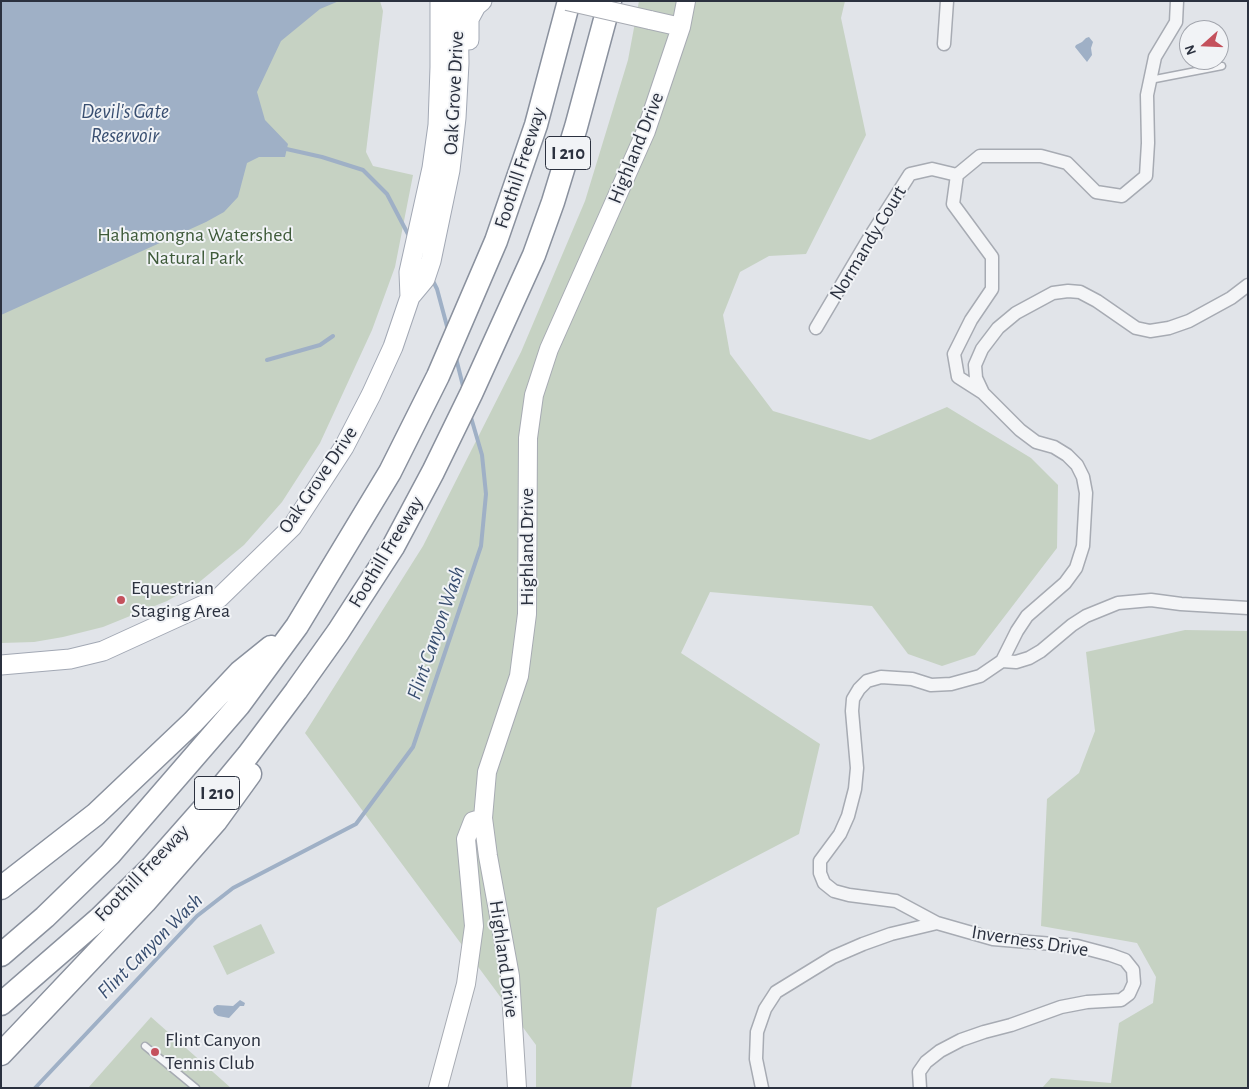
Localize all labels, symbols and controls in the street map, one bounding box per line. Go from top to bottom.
north arrow [1179,20,1229,70]
street label: Oak Grove Drive [439,30,469,156]
text: N [1183,43,1199,57]
street label: Highland Drive [603,89,669,207]
water label: Devil's Gate Reservoir [81,99,169,149]
street label: Foothill Freeway [489,104,551,232]
road number: I 210 [546,136,590,170]
street label: Normandy Court [824,181,912,305]
park label: Hahamongna Watershed Natural Park [97,223,293,270]
street label: Oak Grove Drive [273,422,363,538]
street label: Highland Drive [515,488,539,606]
street label: Foothill Freeway [343,492,429,612]
water label: Flint Canyon Wash [401,563,471,703]
place label: Equestrian Staging Area [131,576,230,623]
marker: Equestrian Staging Area [115,594,127,606]
road number: I 210 [194,776,240,810]
street label: Foothill Freeway [90,819,194,927]
water label: Flint Canyon Wash [92,888,208,1004]
street label: Highland Drive [484,899,524,1019]
street label: Inverness Drive [970,920,1090,962]
place label: Flint Canyon Tennis Club [165,1028,261,1075]
marker: Flint Canyon Tennis Club [149,1046,161,1058]

